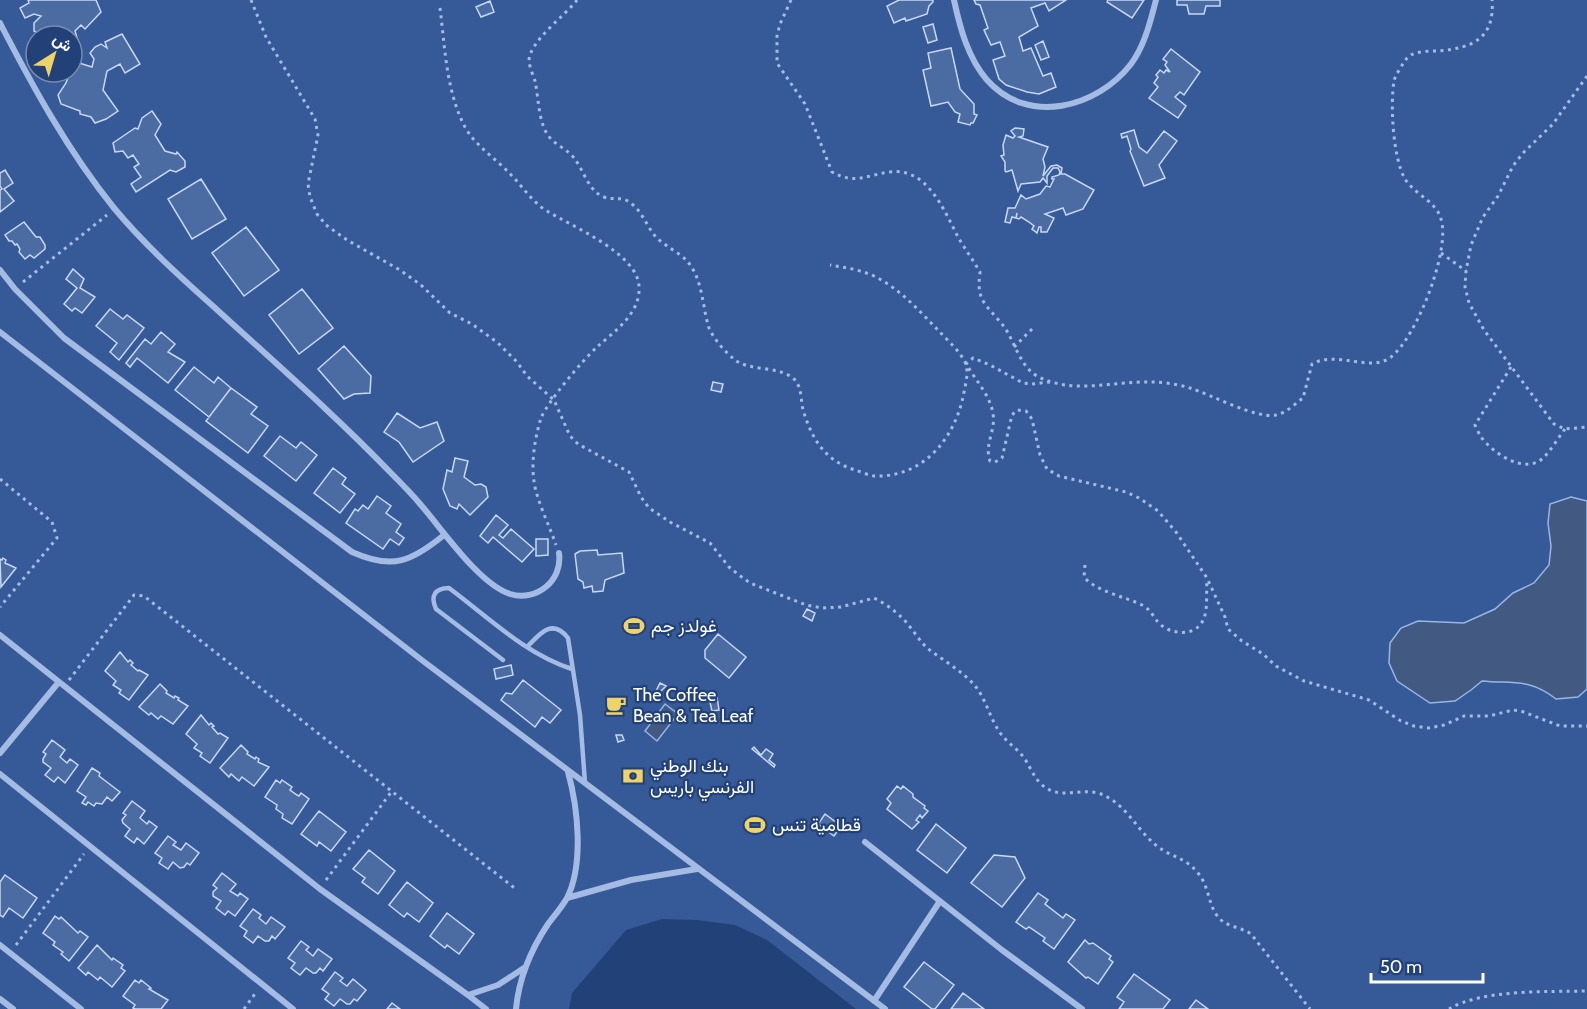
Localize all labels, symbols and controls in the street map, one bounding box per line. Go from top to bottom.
north arrow [24,24,84,84]
text: ش [49,29,76,56]
sports icon: غولدز جم [622,614,646,638]
place label: غولدز جم [651,615,717,638]
place label: The Coffee Bean & Tea Leaf [633,684,753,727]
cafe icon: The Coffee Bean & Tea Leaf [604,693,628,717]
place label: بنك الوطني الفرنسي باريس [650,755,754,802]
bank icon: بنك الوطني الفرنسي باريس [621,764,645,788]
sports icon: قطامية تنس [743,813,767,837]
place label: قطامية تنس [772,814,861,836]
scale bar [1371,946,1484,984]
text: 50 m [1380,956,1422,978]

